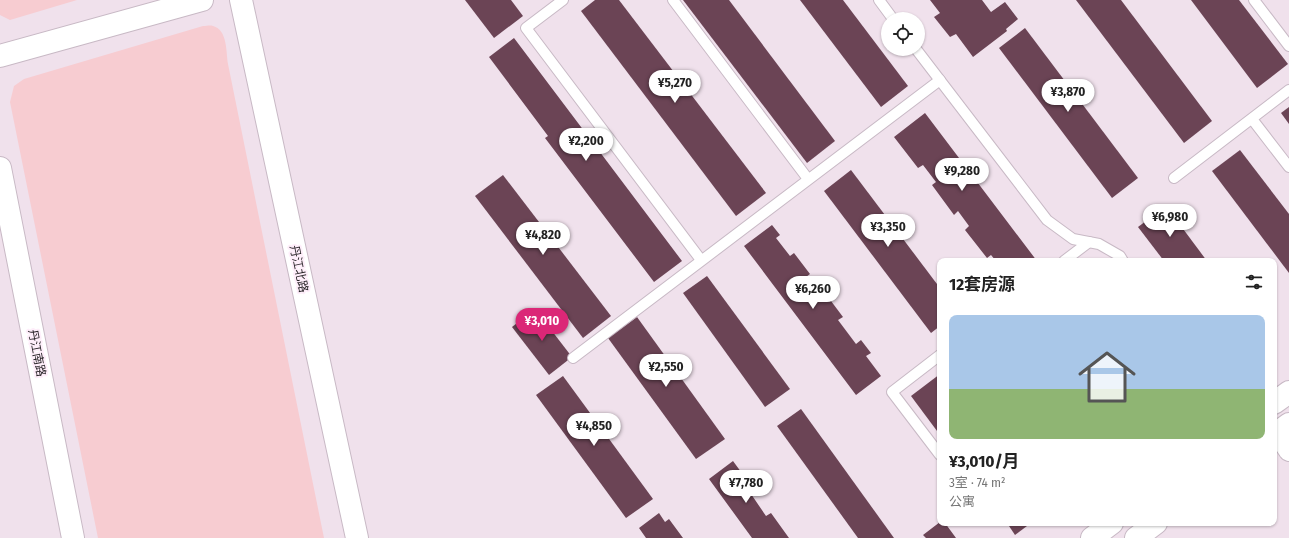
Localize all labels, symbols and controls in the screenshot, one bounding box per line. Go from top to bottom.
map controls [881,12,925,56]
button: locate [881,12,925,56]
pin: ¥5,270 [642,70,708,104]
text: ¥5,270 [658,75,692,90]
pin: ¥3,870 [1035,79,1101,113]
text: ¥3,870 [1051,84,1085,99]
pin: ¥2,200 [553,128,619,162]
text: ¥2,200 [568,133,604,148]
pin: ¥9,280 [929,158,995,192]
text: ¥9,280 [944,163,980,178]
pin: ¥6,980 [1137,204,1203,238]
text: ¥6,980 [1152,209,1188,224]
pin: ¥3,350 [855,214,921,248]
text: ¥3,350 [870,219,906,234]
pin: ¥4,820 [510,222,576,256]
text: ¥4,820 [525,227,561,242]
street label: 丹江北路 [287,244,311,294]
icon: filters [1243,271,1265,293]
text: 12套房源 [949,274,1015,295]
pin: ¥6,260 [780,276,846,310]
text: ¥6,260 [795,281,831,296]
pin: ¥3,010 [509,308,575,342]
text: ¥3,010 [525,313,559,328]
street label: 丹江南路 [26,328,48,378]
icon: home [1071,341,1143,413]
pin: ¥2,550 [633,354,699,388]
text: ¥2,550 [648,359,684,374]
pin: ¥4,850 [561,413,627,447]
text: ¥4,850 [576,418,612,433]
text: ¥3,010/月 [949,451,1020,472]
pin: ¥7,780 [713,470,779,504]
text: ¥7,780 [729,475,763,490]
text: 3室 · 74 m² [949,475,1006,490]
text: 公寓 [949,494,975,509]

